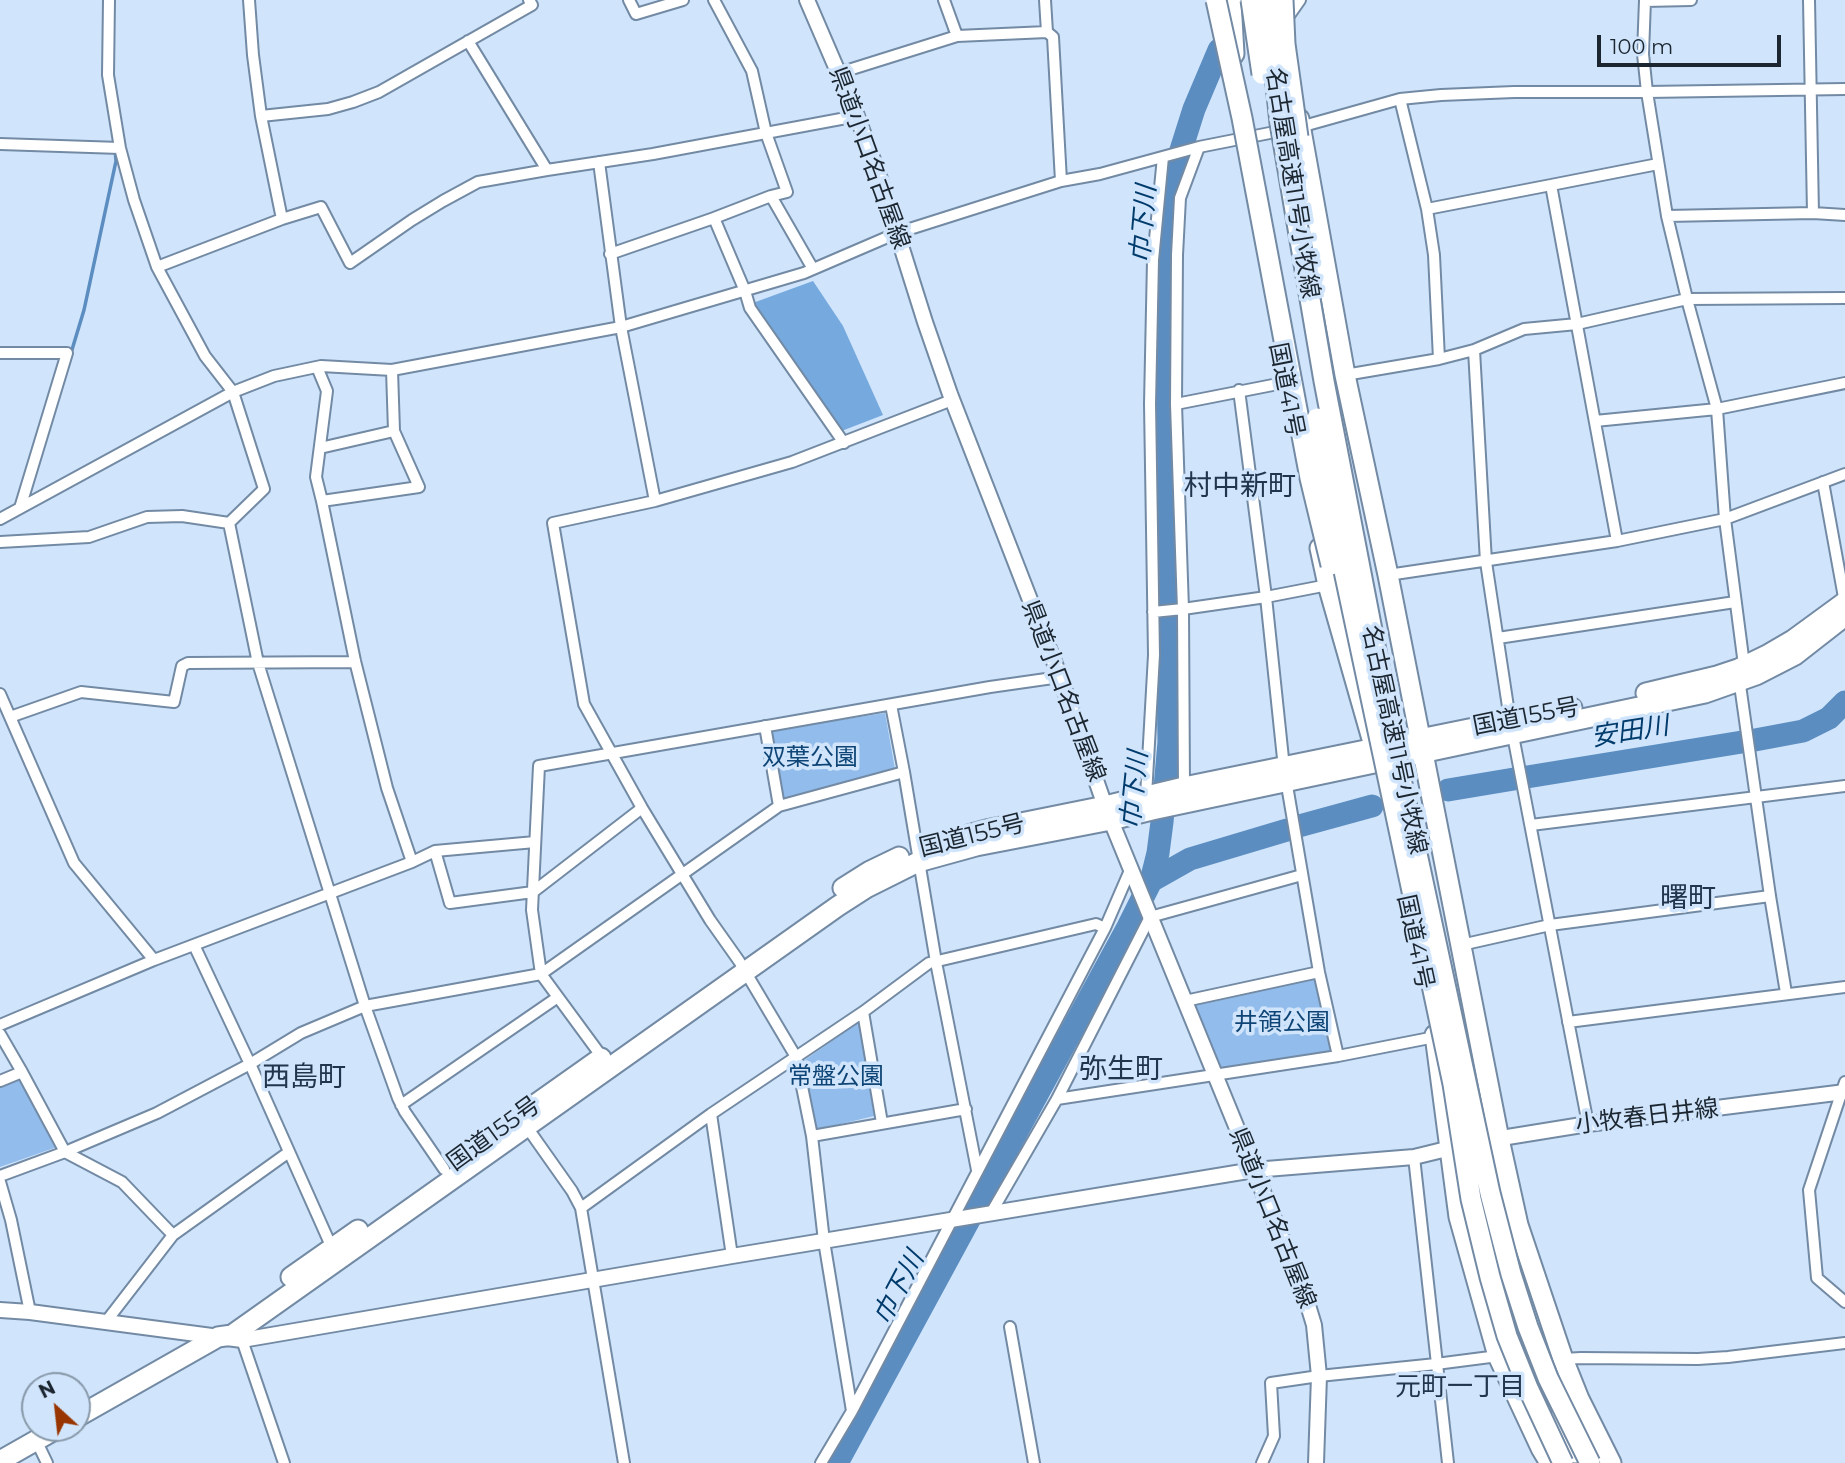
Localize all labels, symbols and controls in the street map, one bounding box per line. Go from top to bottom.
scale bar [1600,21,1784,65]
text: 100 m [1610,34,1673,59]
street label: 県道小口名古屋線 [823,63,915,253]
street label: 名古屋高速11号小牧線 [1260,66,1324,300]
water label: 巾下川 [1125,184,1163,264]
street label: 国道41号 [1263,340,1309,440]
district label: 村中新町 [1184,470,1296,504]
street label: 県道小口名古屋線 [1015,596,1111,786]
street label: 名古屋高速11号小牧線 [1356,623,1432,857]
street label: 国道155号 [1470,693,1582,741]
water label: 安田川 [1589,710,1671,754]
park label: 双葉公園 [762,744,858,772]
water label: 巾下川 [1115,750,1155,830]
street label: 国道155号 [916,809,1028,863]
district label: 曙町 [1660,882,1716,916]
street label: 国道41号 [1391,892,1439,992]
park label: 井領公園 [1234,1009,1330,1037]
district label: 弥生町 [1079,1053,1163,1087]
district label: 西島町 [262,1061,346,1095]
park label: 常盤公園 [788,1063,884,1091]
street label: 国道155号 [442,1091,546,1177]
street label: 小牧春日井線 [1574,1094,1720,1140]
street label: 県道小口名古屋線 [1223,1124,1321,1312]
water label: 巾下川 [867,1246,931,1330]
district label: 元町一丁目 [1395,1371,1525,1403]
north arrow [21,1372,91,1442]
text: N [35,1376,59,1403]

